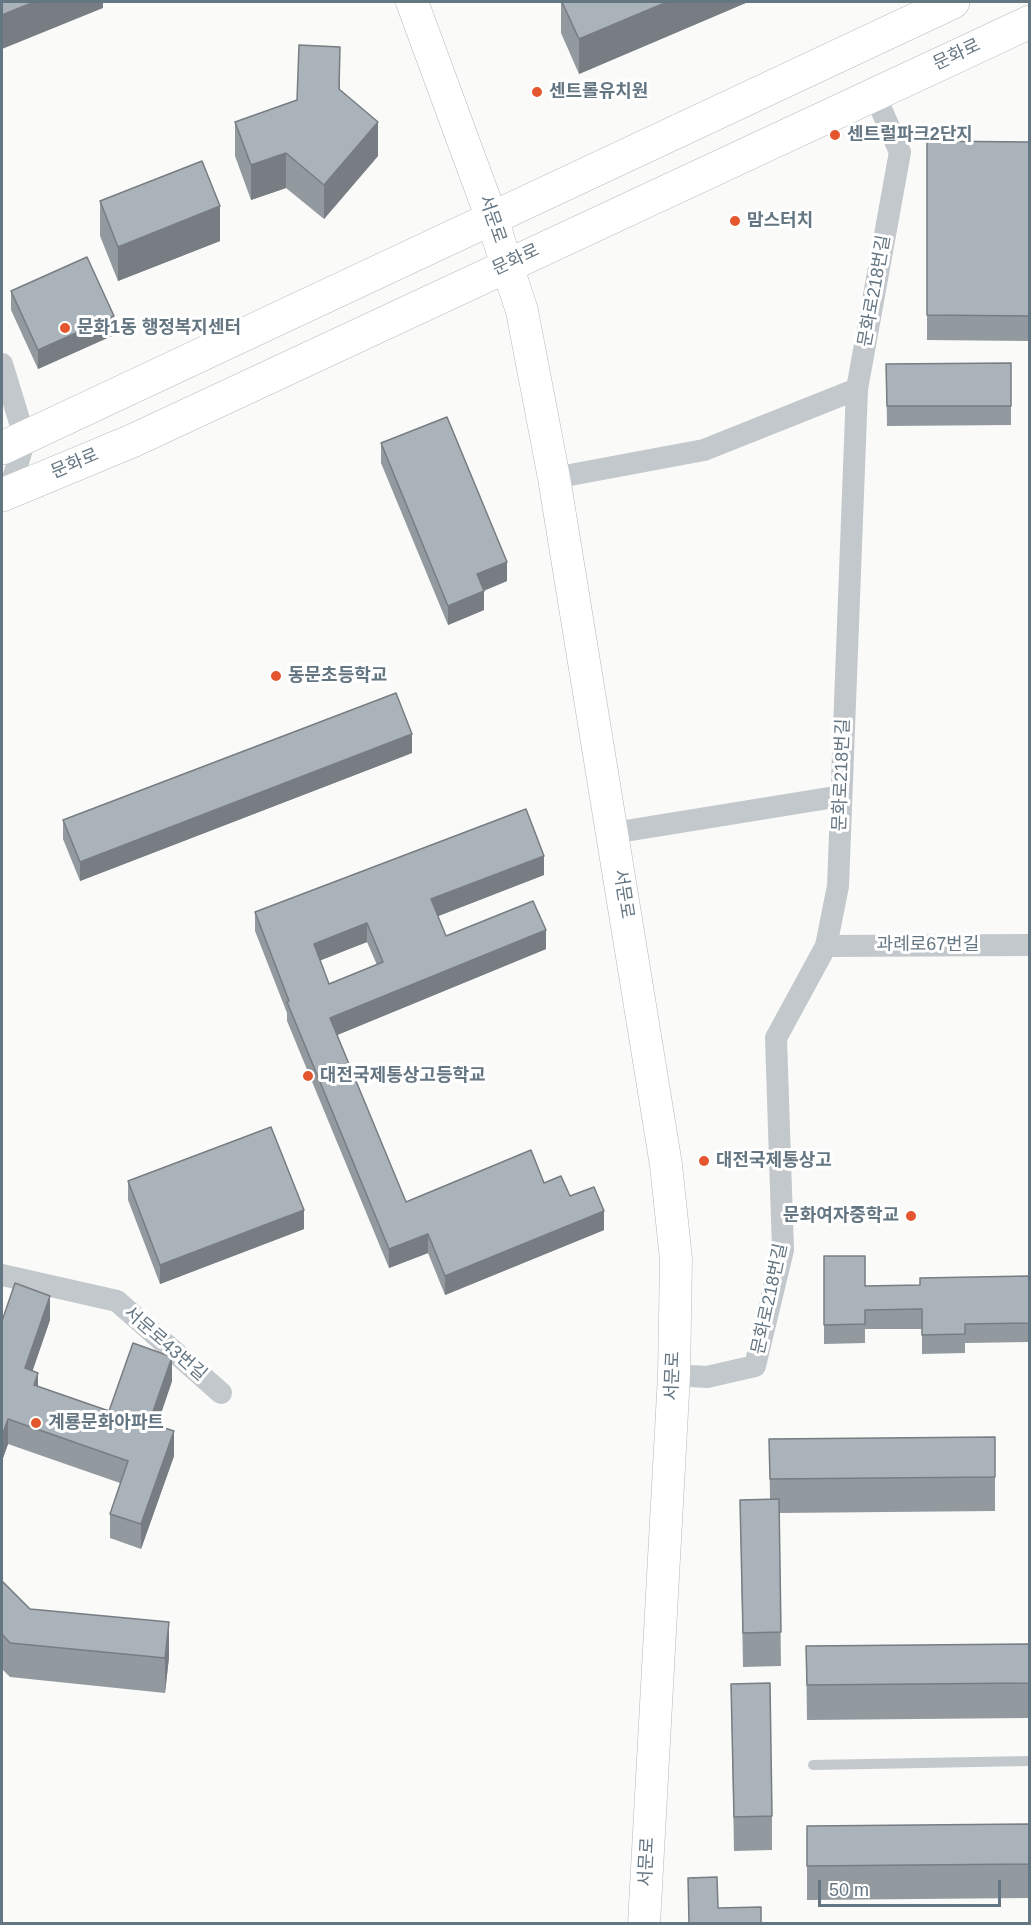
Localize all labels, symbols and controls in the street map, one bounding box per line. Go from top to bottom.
street label: 문화로 [930,35,984,75]
place label: 센트롤유치원 [549,81,648,103]
marker: 센트롤유치원 [530,85,544,99]
place label: 센트럴파크2단지 [847,124,973,146]
marker: 센트럴파크2단지 [828,128,842,142]
street label: 서문로 [474,192,510,246]
place label: 맘스터치 [747,210,813,232]
marker: 맘스터치 [728,214,742,228]
street label: 문화로218번길 [855,234,895,348]
street label: 문화로 [489,240,543,280]
place label: 문화1동 행정복지센터 [77,317,241,339]
marker: 문화1동 행정복지센터 [58,321,72,335]
street label: 문화로 [48,444,102,484]
place label: 동문초등학교 [288,665,387,687]
marker: 동문초등학교 [269,669,283,683]
street label: 문화로218번길 [829,718,855,832]
street label: 서문로 [608,868,638,920]
street label: 과례로67번길 [877,934,979,956]
place label: 대전국제통상고등학교 [320,1065,486,1087]
marker: 대전국제통상고등학교 [301,1069,315,1083]
place label: 대전국제통상고 [716,1150,832,1172]
marker: 대전국제통상고 [697,1154,711,1168]
place label: 문화여자중학교 [783,1205,899,1227]
marker: 문화여자중학교 [904,1209,918,1223]
street label: 문화로218번길 [748,1242,792,1356]
street label: 서문로43번길 [119,1302,211,1386]
street label: 서문로 [661,1351,685,1401]
place label: 계룡문화아파트 [48,1412,164,1434]
marker: 계룡문화아파트 [29,1416,43,1430]
street label: 서문로 [635,1837,659,1887]
scale bar [821,1868,1004,1906]
text: 50 m [829,1880,869,1900]

